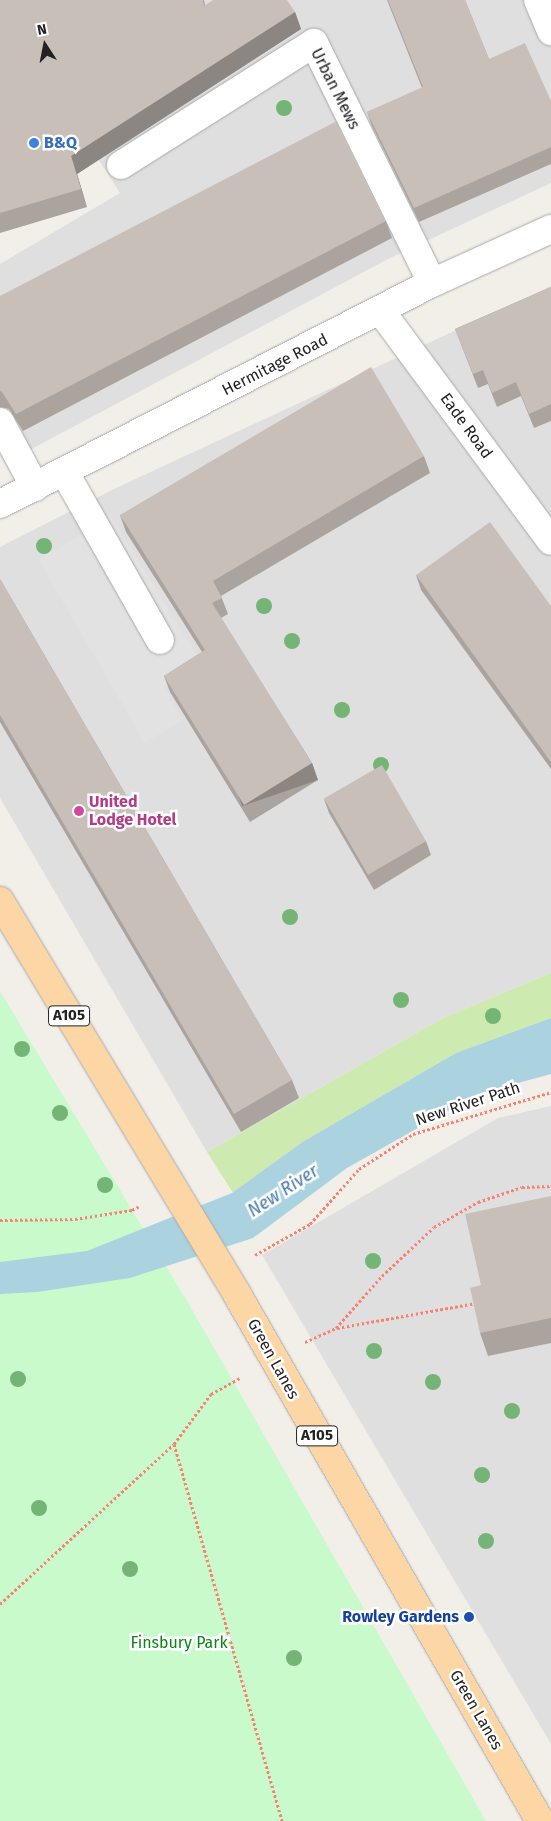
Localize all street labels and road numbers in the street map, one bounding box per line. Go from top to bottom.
street label: Urban Mews [306,45,364,133]
street label: Hermitage Road [219,330,331,400]
street label: Eade Road [436,389,496,463]
road number: A105 [48,1004,90,1028]
street label: New River Path [413,1078,523,1130]
street label: Green Lanes [243,1315,303,1403]
road number: A105 [296,1424,338,1448]
street label: Green Lanes [445,1667,507,1753]

